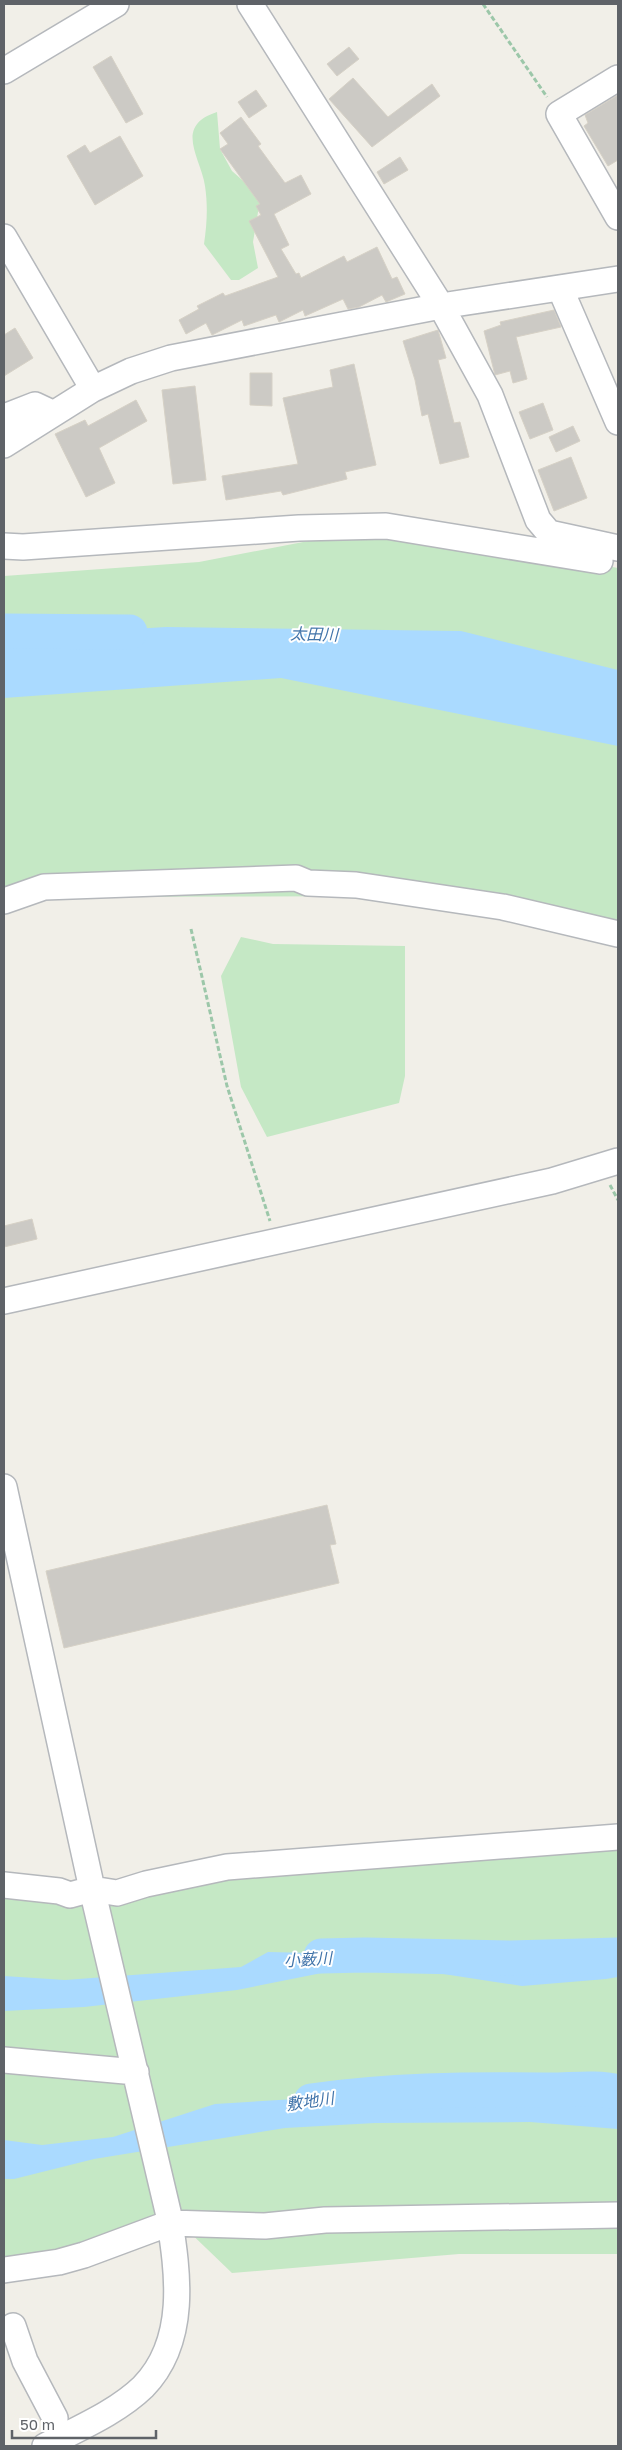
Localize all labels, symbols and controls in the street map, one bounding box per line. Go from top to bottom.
water label: 太田川 [290,624,340,644]
water label: 小薮川 [284,1948,334,1970]
water label: 敷地川 [285,2087,337,2114]
scale bar [12,2408,156,2440]
text: 50 m [20,2415,55,2433]

